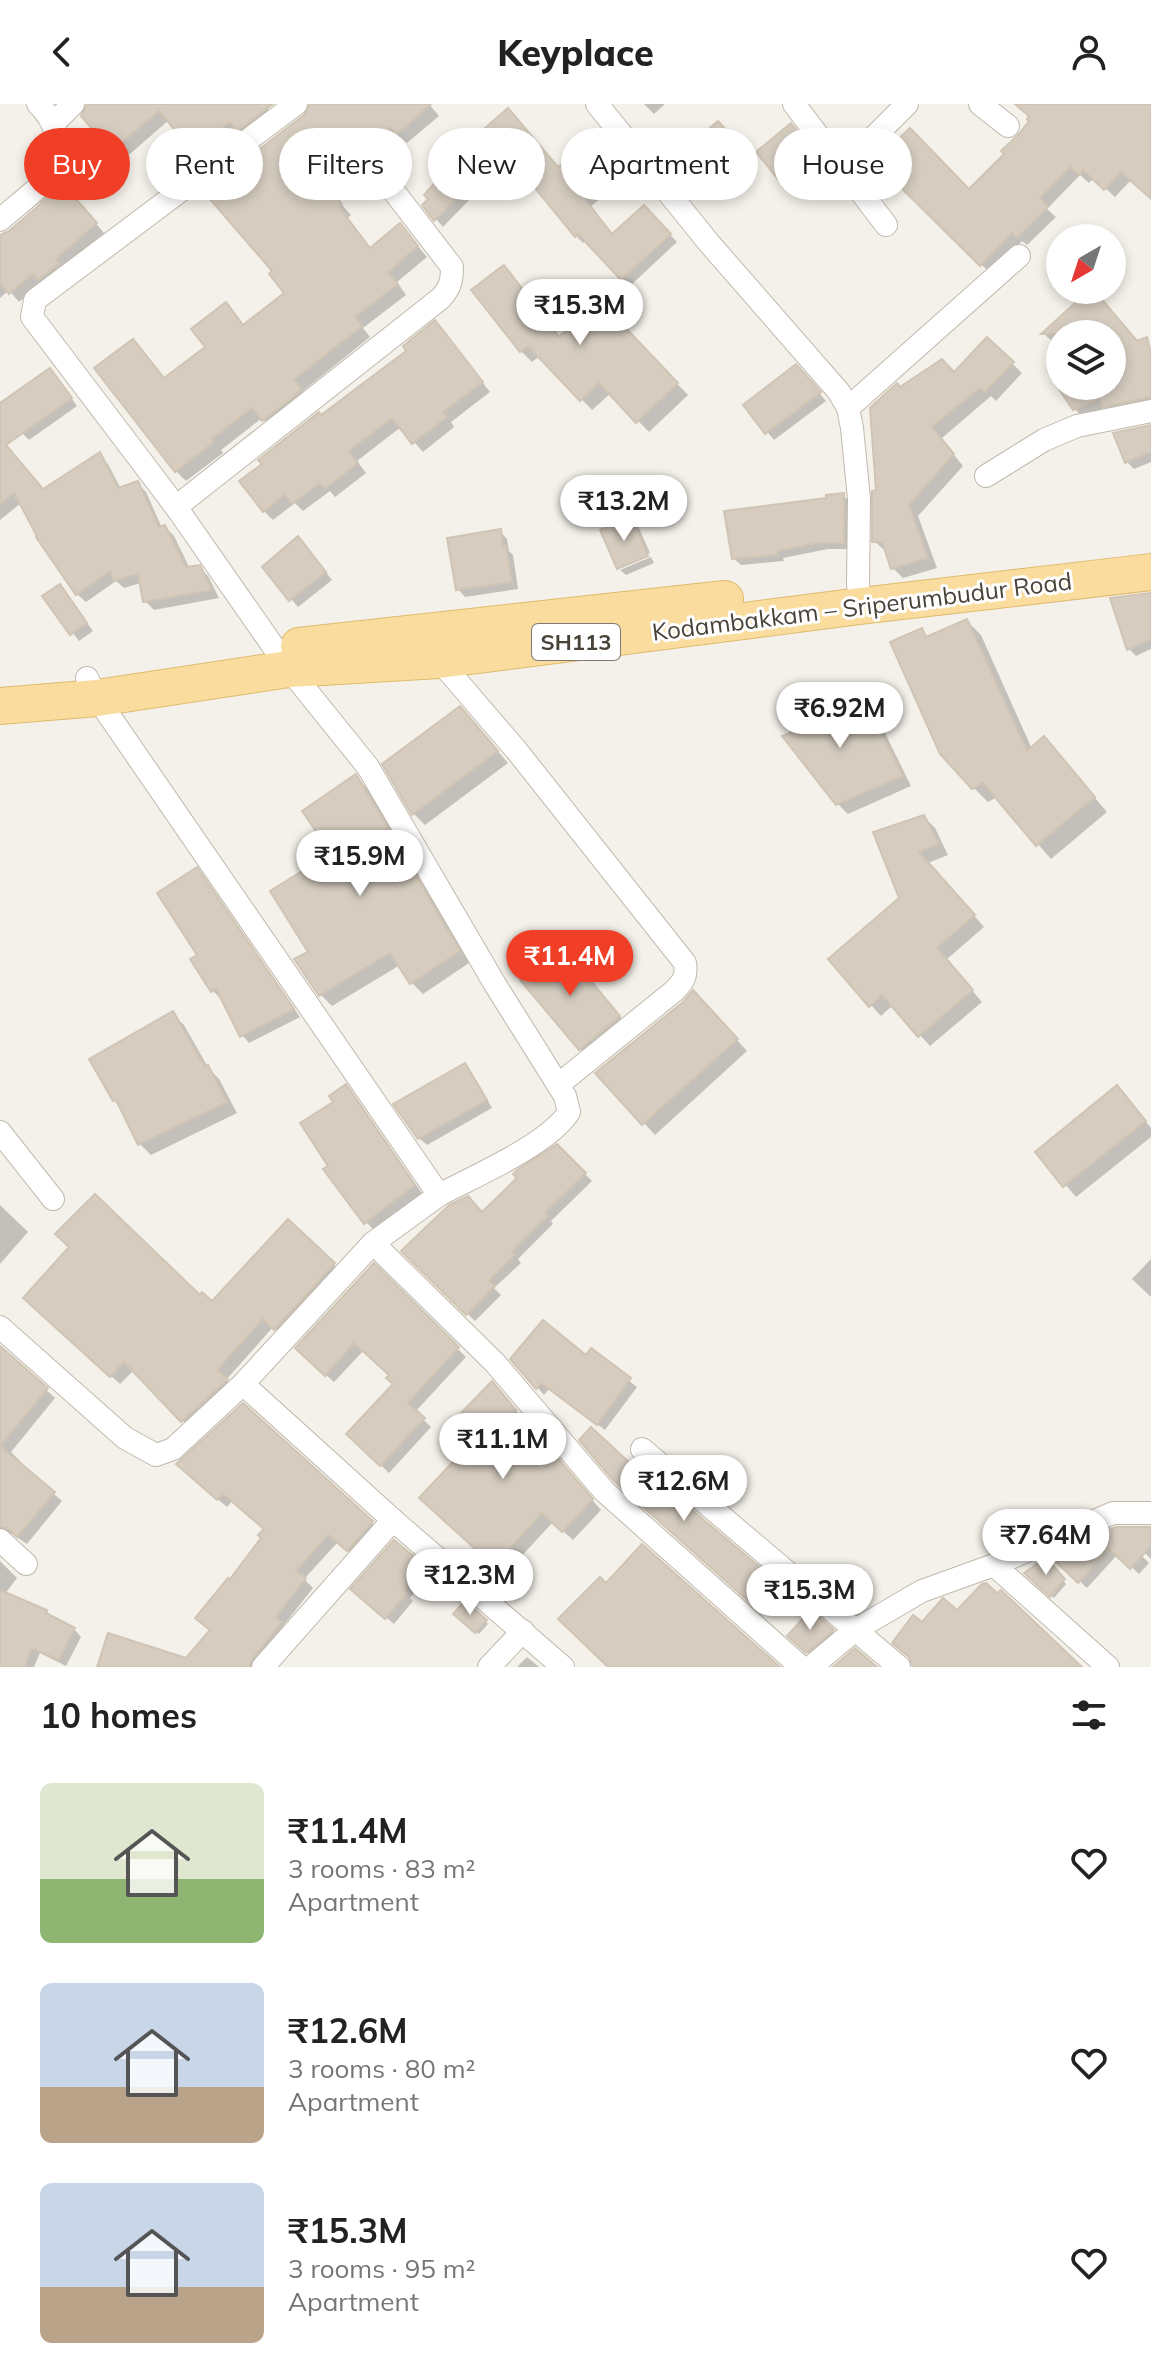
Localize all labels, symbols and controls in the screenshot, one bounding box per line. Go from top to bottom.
icon: back [40,30,84,74]
text: Keyplace [497,30,654,75]
icon: person [1067,30,1111,74]
chip: Buy [24,128,130,200]
chip: Rent [146,128,263,200]
chip: Filters [279,128,412,200]
chip: New [428,128,545,200]
chip: Apartment [561,128,758,200]
chip: House [774,128,912,200]
north arrow [1046,224,1126,304]
map controls [1046,224,1126,400]
pin: ₹15.3M [515,279,645,347]
text: ₹15.3M [534,288,626,321]
button: layers [1046,320,1126,400]
pin: ₹13.2M [559,475,689,543]
text: ₹13.2M [578,484,670,517]
street label: Kodambakkam – Sriperumbudur Road [650,565,1074,647]
road number: SH113 [532,624,620,660]
pin: ₹6.92M [775,682,905,750]
text: ₹6.92M [794,691,886,724]
pin: ₹15.9M [295,830,425,898]
text: ₹15.9M [314,839,406,872]
pin: ₹11.4M [505,930,635,998]
text: ₹11.4M [524,939,616,972]
pin: ₹11.1M [438,1413,568,1481]
text: ₹11.1M [457,1422,549,1455]
pin: ₹12.6M [619,1455,749,1523]
text: ₹12.6M [638,1464,730,1497]
pin: ₹7.64M [981,1509,1111,1577]
text: ₹7.64M [1000,1518,1092,1551]
pin: ₹12.3M [405,1549,535,1617]
text: ₹12.3M [424,1558,516,1591]
pin: ₹15.3M [745,1564,875,1632]
text: ₹15.3M [764,1573,856,1606]
icon: filters [1067,1693,1111,1737]
text: 10 homes [40,1694,197,1737]
text: ₹11.4M [288,1809,408,1852]
icon: home [104,1815,200,1911]
icon: heart [1067,1841,1111,1885]
text: 3 rooms · 83 m² [288,1852,475,1885]
text: Apartment [288,1885,419,1918]
text: ₹12.6M [288,2009,408,2052]
icon: home [104,2015,200,2111]
icon: heart [1067,2041,1111,2085]
text: 3 rooms · 80 m² [288,2052,475,2085]
text: Apartment [288,2085,419,2118]
text: ₹15.3M [288,2209,408,2252]
icon: home [104,2215,200,2311]
icon: heart [1067,2241,1111,2285]
text: 3 rooms · 95 m² [288,2252,475,2285]
text: Apartment [288,2285,419,2318]

